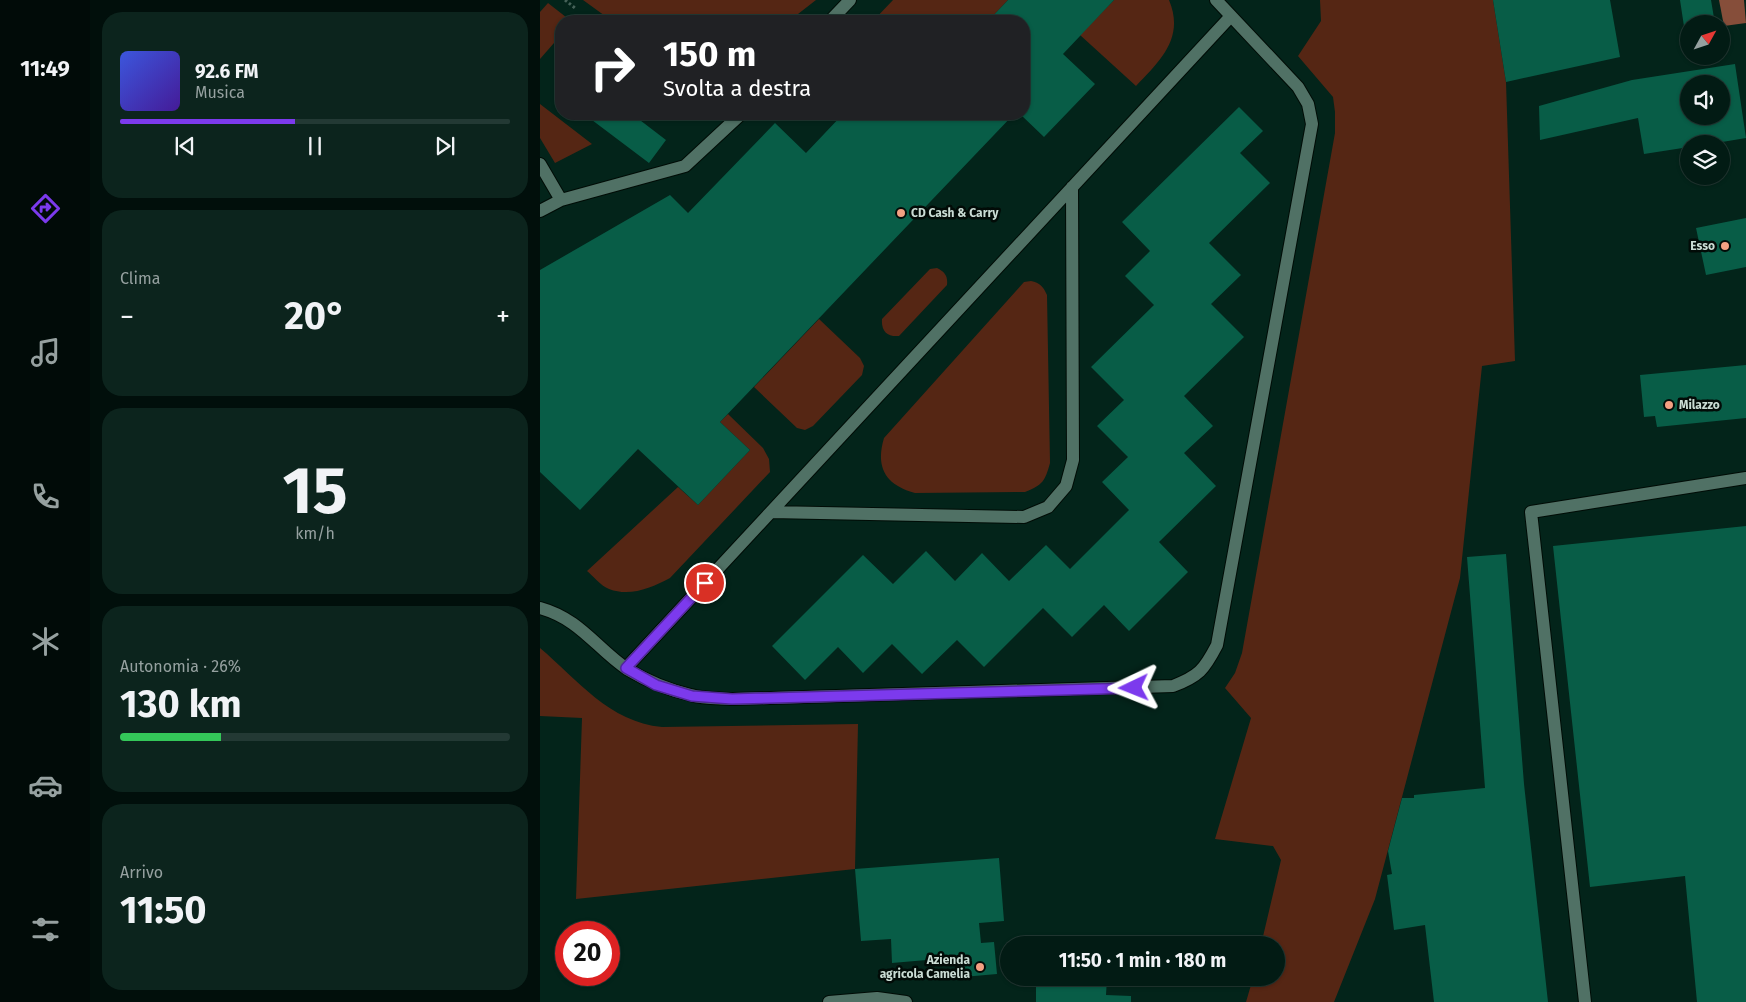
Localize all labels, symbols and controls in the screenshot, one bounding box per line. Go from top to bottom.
north arrow [1680,15,1730,65]
map controls [1680,15,1730,185]
text: 150 m [663,33,756,75]
icon: right [580,35,645,100]
text: 11:49 [20,55,70,82]
text: 92.6 FM [195,60,258,83]
text: Svolta a destra [663,75,811,102]
button: sound [1680,75,1730,125]
text: Musica [195,83,245,102]
icon: previous [171,132,199,160]
icon: pause [301,132,329,160]
icon: next [431,132,459,160]
button: layers [1680,135,1730,185]
icon: directions [28,191,63,226]
place label: CD Cash & Carry [911,206,999,220]
marker: CD Cash & Carry [895,207,907,219]
place label: Esso [1690,239,1715,253]
marker: Esso [1719,240,1731,252]
text: Clima [120,269,160,288]
text: 20° [284,293,346,339]
text: − [120,300,134,333]
text: + [496,300,510,333]
icon: music [28,335,63,370]
place label: Milazzo [1679,398,1720,412]
marker: Milazzo [1663,399,1675,411]
text: 15 [282,452,348,530]
icon: phone [28,479,63,514]
text: km/h [295,524,335,543]
pin [684,562,726,604]
icon: arrive [691,569,719,597]
icon: climate [28,624,63,659]
text: Autonomia · 26% [120,657,241,676]
position arrow [1107,661,1159,713]
text: 130 km [120,681,242,727]
icon: car [28,768,63,803]
text: Arrivo [120,863,163,882]
text: 11:50 [120,887,207,933]
icon: filters [28,912,63,947]
speed limit sign: 20 [555,921,620,986]
text: 11:50 · 1 min · 180 m [1059,949,1226,972]
place label: Azienda agricola Camelia [880,953,970,981]
marker: Azienda agricola Camelia [974,961,986,973]

